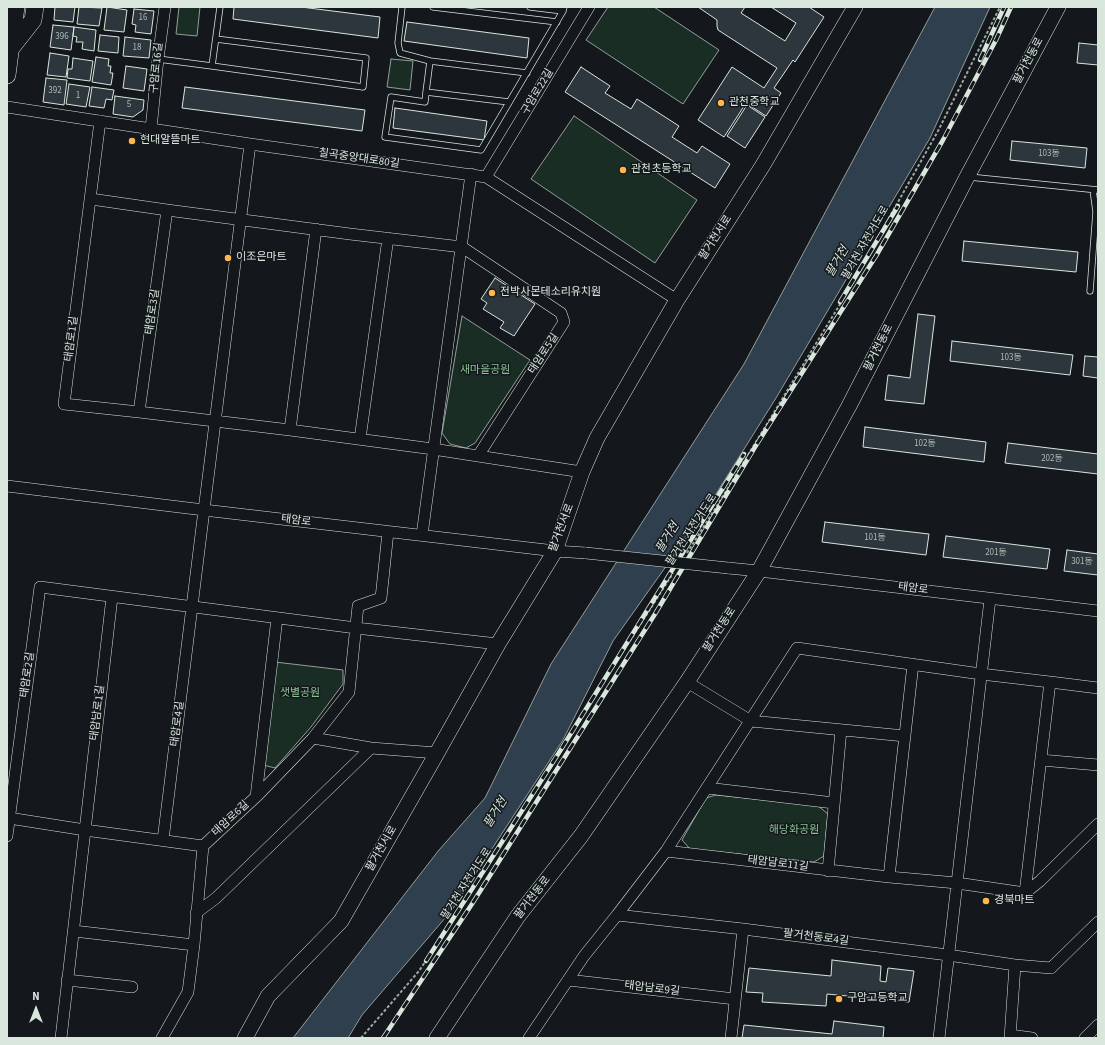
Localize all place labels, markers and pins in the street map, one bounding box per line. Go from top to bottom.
place label: 관천중학교 [729,96,780,110]
marker: 관천중학교 [716,98,726,108]
place label: 현대알뜰마트 [140,134,201,148]
marker: 현대알뜰마트 [127,136,137,146]
place label: 관천초등학교 [631,163,692,177]
marker: 관천초등학교 [618,165,628,175]
place label: 이조은마트 [236,251,287,265]
marker: 이조은마트 [223,253,233,263]
place label: 전박사몬테소리유치원 [500,286,601,300]
marker: 전박사몬테소리유치원 [487,288,497,298]
place label: 경북마트 [994,894,1034,908]
marker: 경북마트 [981,896,991,906]
place label: 구암고등학교 [847,992,908,1006]
marker: 구암고등학교 [834,994,844,1004]

